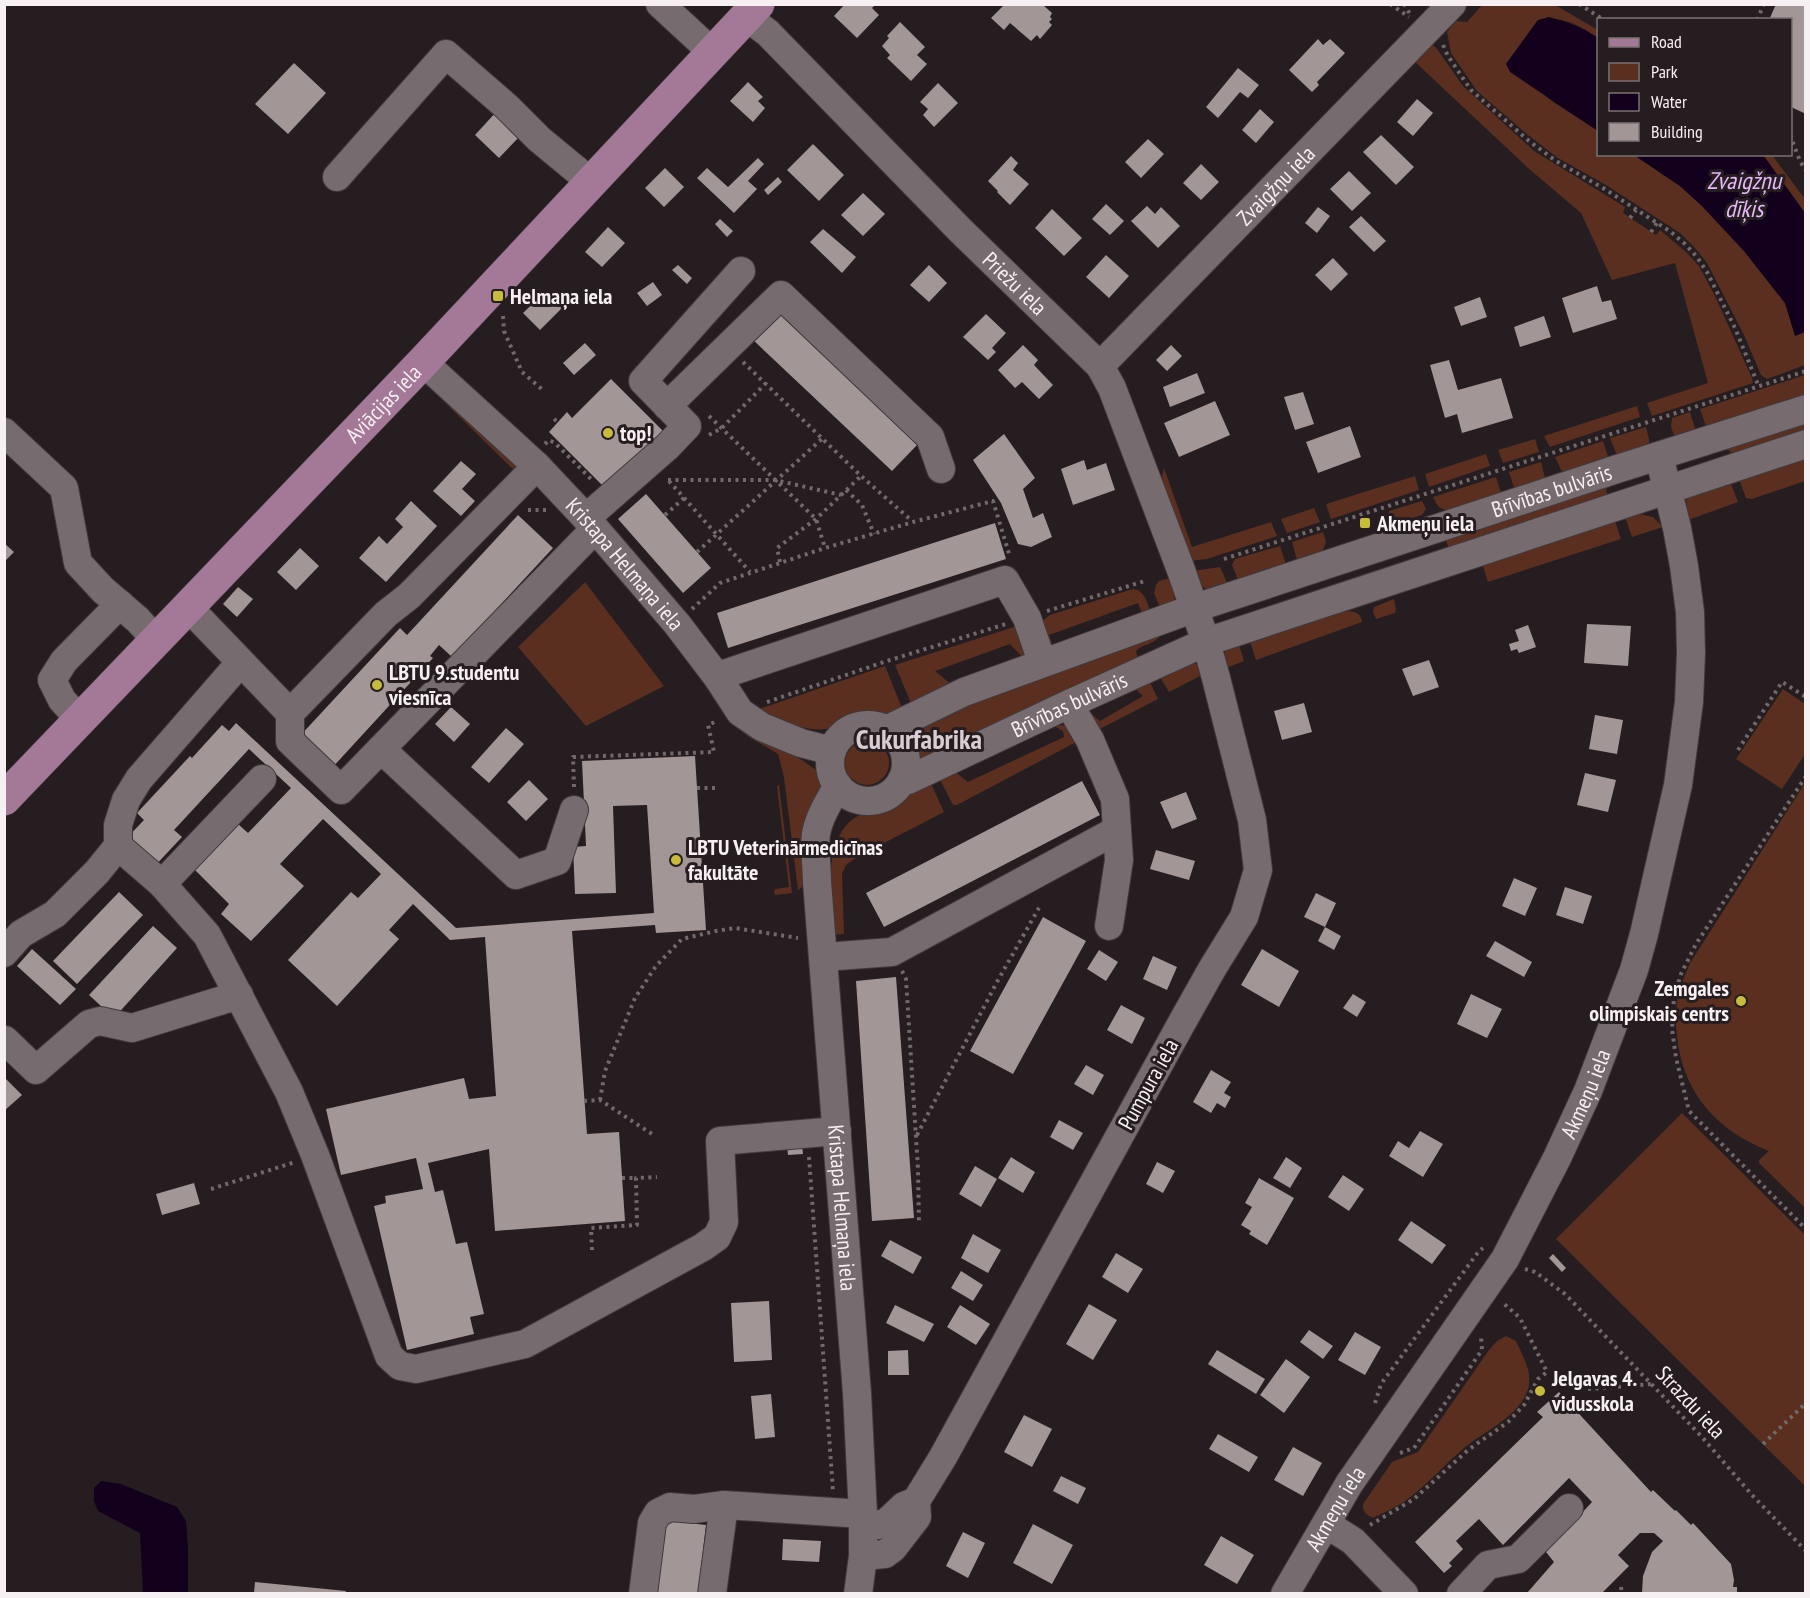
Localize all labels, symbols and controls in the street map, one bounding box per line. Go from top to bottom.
legend [1597,18,1792,156]
text: Road [1651,30,1682,53]
text: Park [1651,60,1678,83]
text: Water [1651,90,1687,113]
text: Building [1651,120,1703,143]
street label: Zvaigžņu iela [1231,140,1321,231]
water label: Zvaigžņu dīķis [1707,165,1783,224]
street label: Priežu iela [977,246,1053,321]
place label: Helmaņa iela [510,282,612,310]
marker: Helmaņa iela [491,289,505,303]
street label: Aviācijas iela [339,358,427,448]
place label: top! [620,419,652,447]
marker: top! [601,426,615,440]
street label: Brīvības bulvāris [1488,458,1615,523]
street label: Kristapa Helmaņa iela [560,492,690,636]
place label: Akmeņu iela [1376,509,1474,537]
marker: Akmeņu iela [1358,516,1372,530]
place label: LBTU 9.studentu viesnīca [388,658,519,711]
street label: Brīvības bulvāris [1007,666,1132,743]
marker: LBTU 9.studentu viesnīca [370,678,384,692]
district label: Cukurfabrika [856,720,982,757]
place label: LBTU Veterinārmedicīnas fakultāte [688,833,883,886]
marker: LBTU Veterinārmedicīnas fakultāte [669,853,683,867]
place label: Zemgales olimpiskais centrs [1589,974,1729,1027]
marker: Zemgales olimpiskais centrs [1734,994,1748,1008]
street label: Pumpura iela [1112,1034,1184,1134]
street label: Akmeņu iela [1554,1045,1617,1143]
street label: Kristapa Helmaņa iela [822,1124,863,1292]
street label: Strazdu iela [1650,1360,1732,1444]
place label: Jelgavas 4. vidusskola [1551,1364,1637,1417]
marker: Jelgavas 4. vidusskola [1533,1384,1547,1398]
street label: Akmeņu iela [1299,1461,1371,1556]

